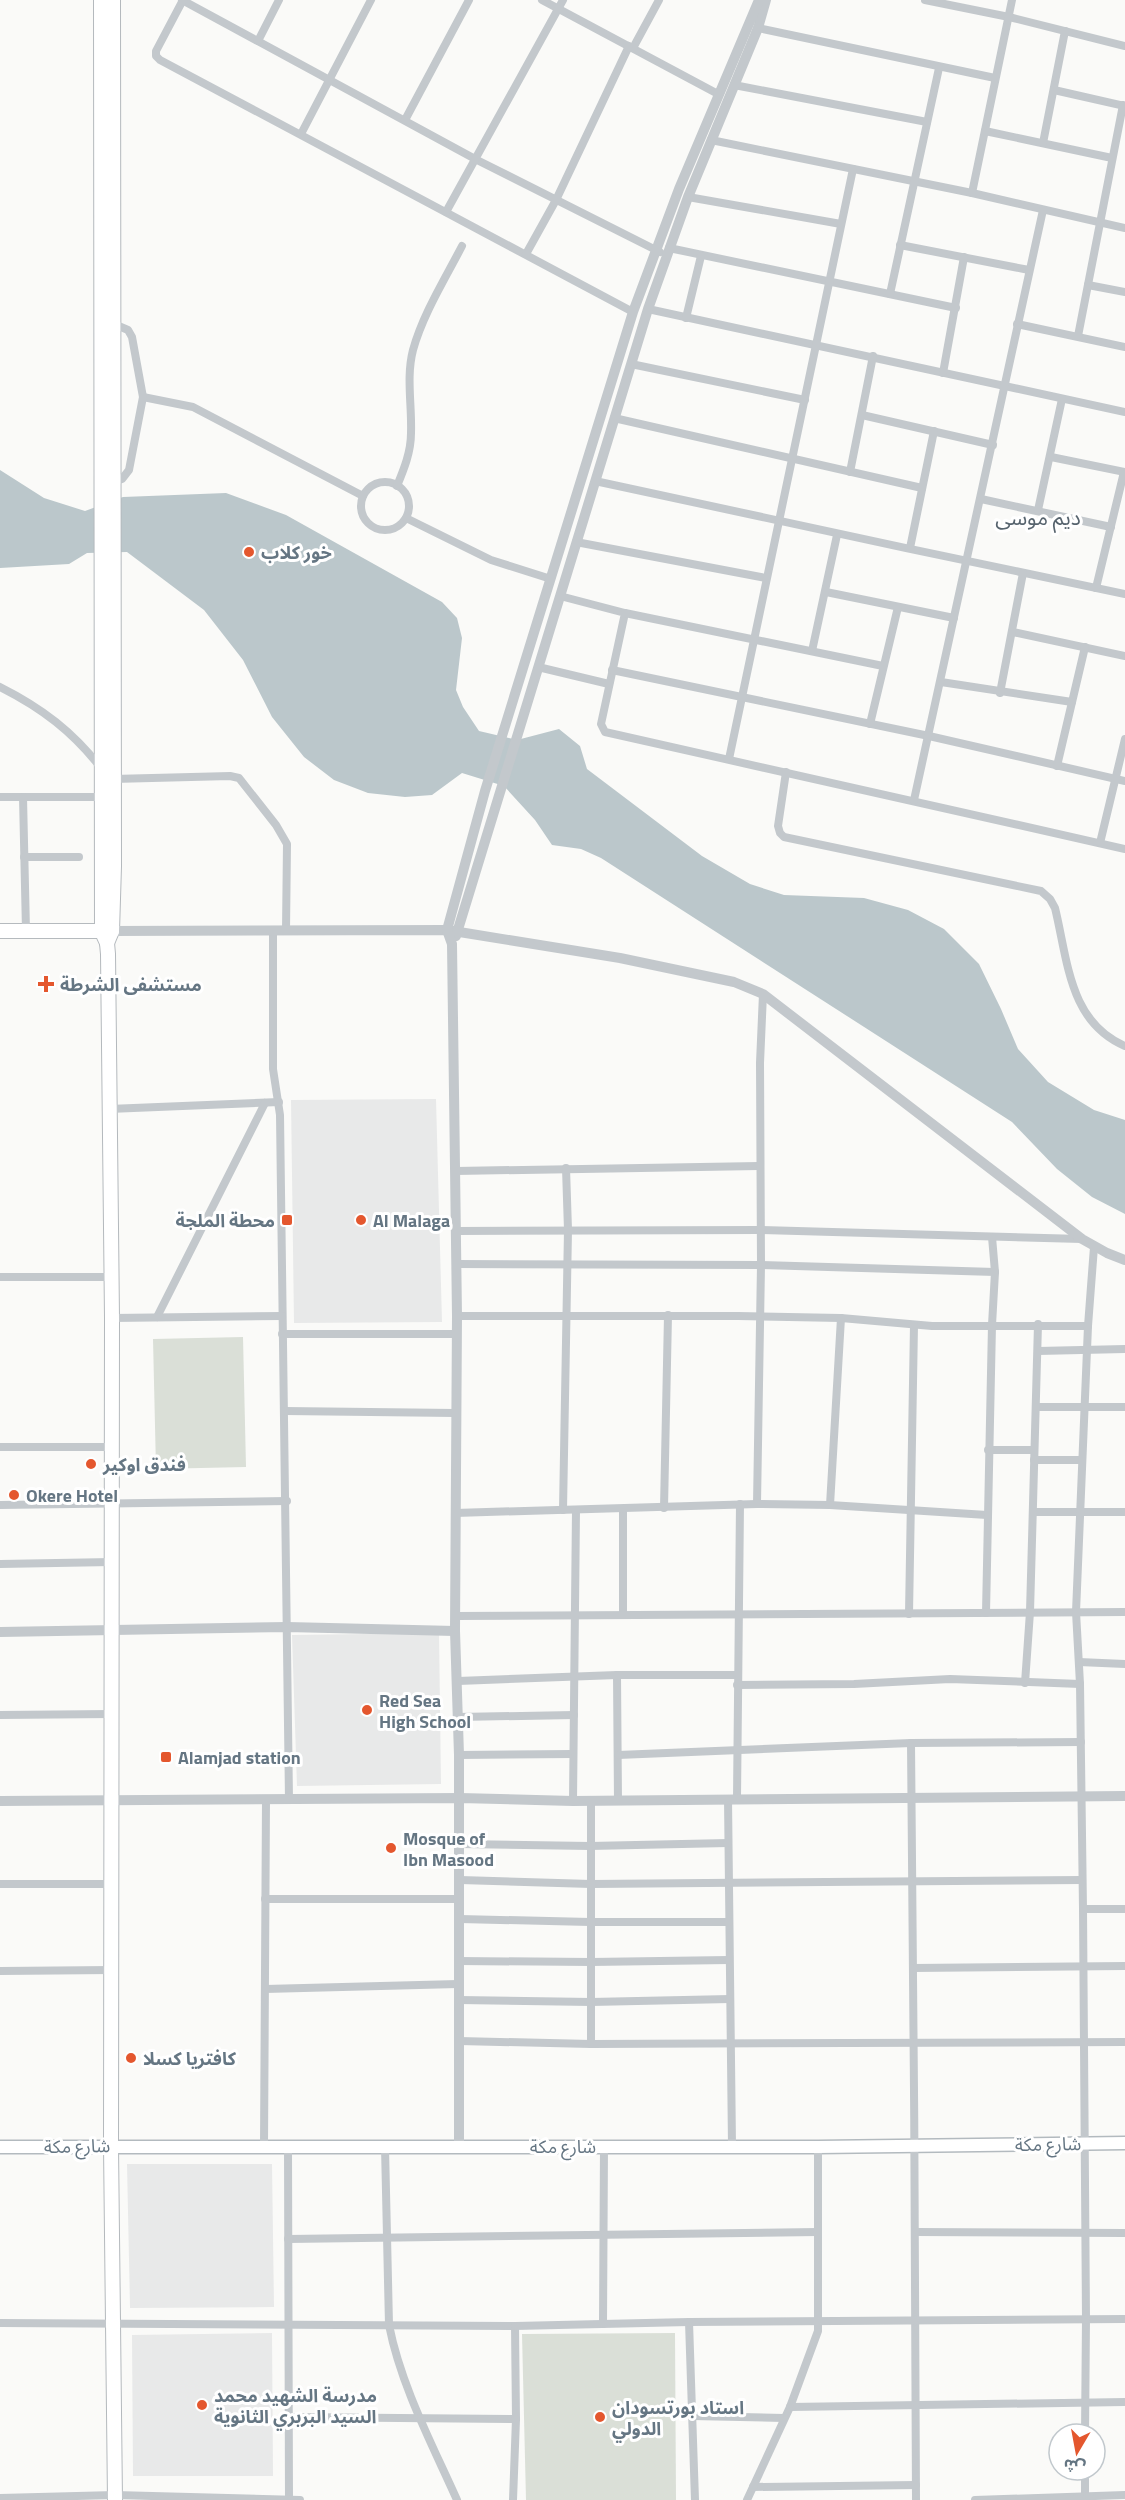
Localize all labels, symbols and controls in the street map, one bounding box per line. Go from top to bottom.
district label: ديم موسى [995,501,1081,533]
place label: خور كلاب [261,539,332,566]
marker: خور كلاب [242,545,256,559]
place label: مستشفى الشرطة [60,971,202,998]
marker: مستشفى الشرطة [37,975,55,993]
place label: محطة الملجة [176,1207,275,1234]
place label: Al Malaga [373,1207,450,1234]
marker: محطة الملجة [280,1213,294,1227]
marker: Al Malaga [354,1213,368,1227]
place label: فندق اوكير [102,1451,186,1478]
marker: فندق اوكير [84,1457,98,1471]
place label: Okere Hotel [26,1482,118,1509]
marker: Okere Hotel [7,1488,21,1502]
place label: Red Sea High School [379,1687,471,1735]
marker: Red Sea High School [360,1703,374,1717]
place label: Alamjad station [178,1744,301,1771]
marker: Alamjad station [159,1750,173,1764]
place label: Mosque of Ibn Masood [403,1825,494,1873]
marker: Mosque of Ibn Masood [384,1841,398,1855]
place label: كافتريا كسلا [143,2045,237,2072]
marker: كافتريا كسلا [124,2051,138,2065]
street label: شارع مكة [1015,2130,1081,2159]
street label: شارع مكة [44,2132,110,2161]
street label: شارع مكة [530,2133,596,2161]
place label: مدرسة الشهيد محمد السيد البربري الثانوية [214,2382,377,2431]
place label: استاد بورتسودان الدولي [612,2394,744,2443]
marker: مدرسة الشهيد محمد السيد البربري الثانوية [195,2398,209,2412]
marker: استاد بورتسودان الدولي [593,2410,607,2424]
north arrow [1047,2422,1107,2482]
text: ش [1061,2453,1087,2480]

